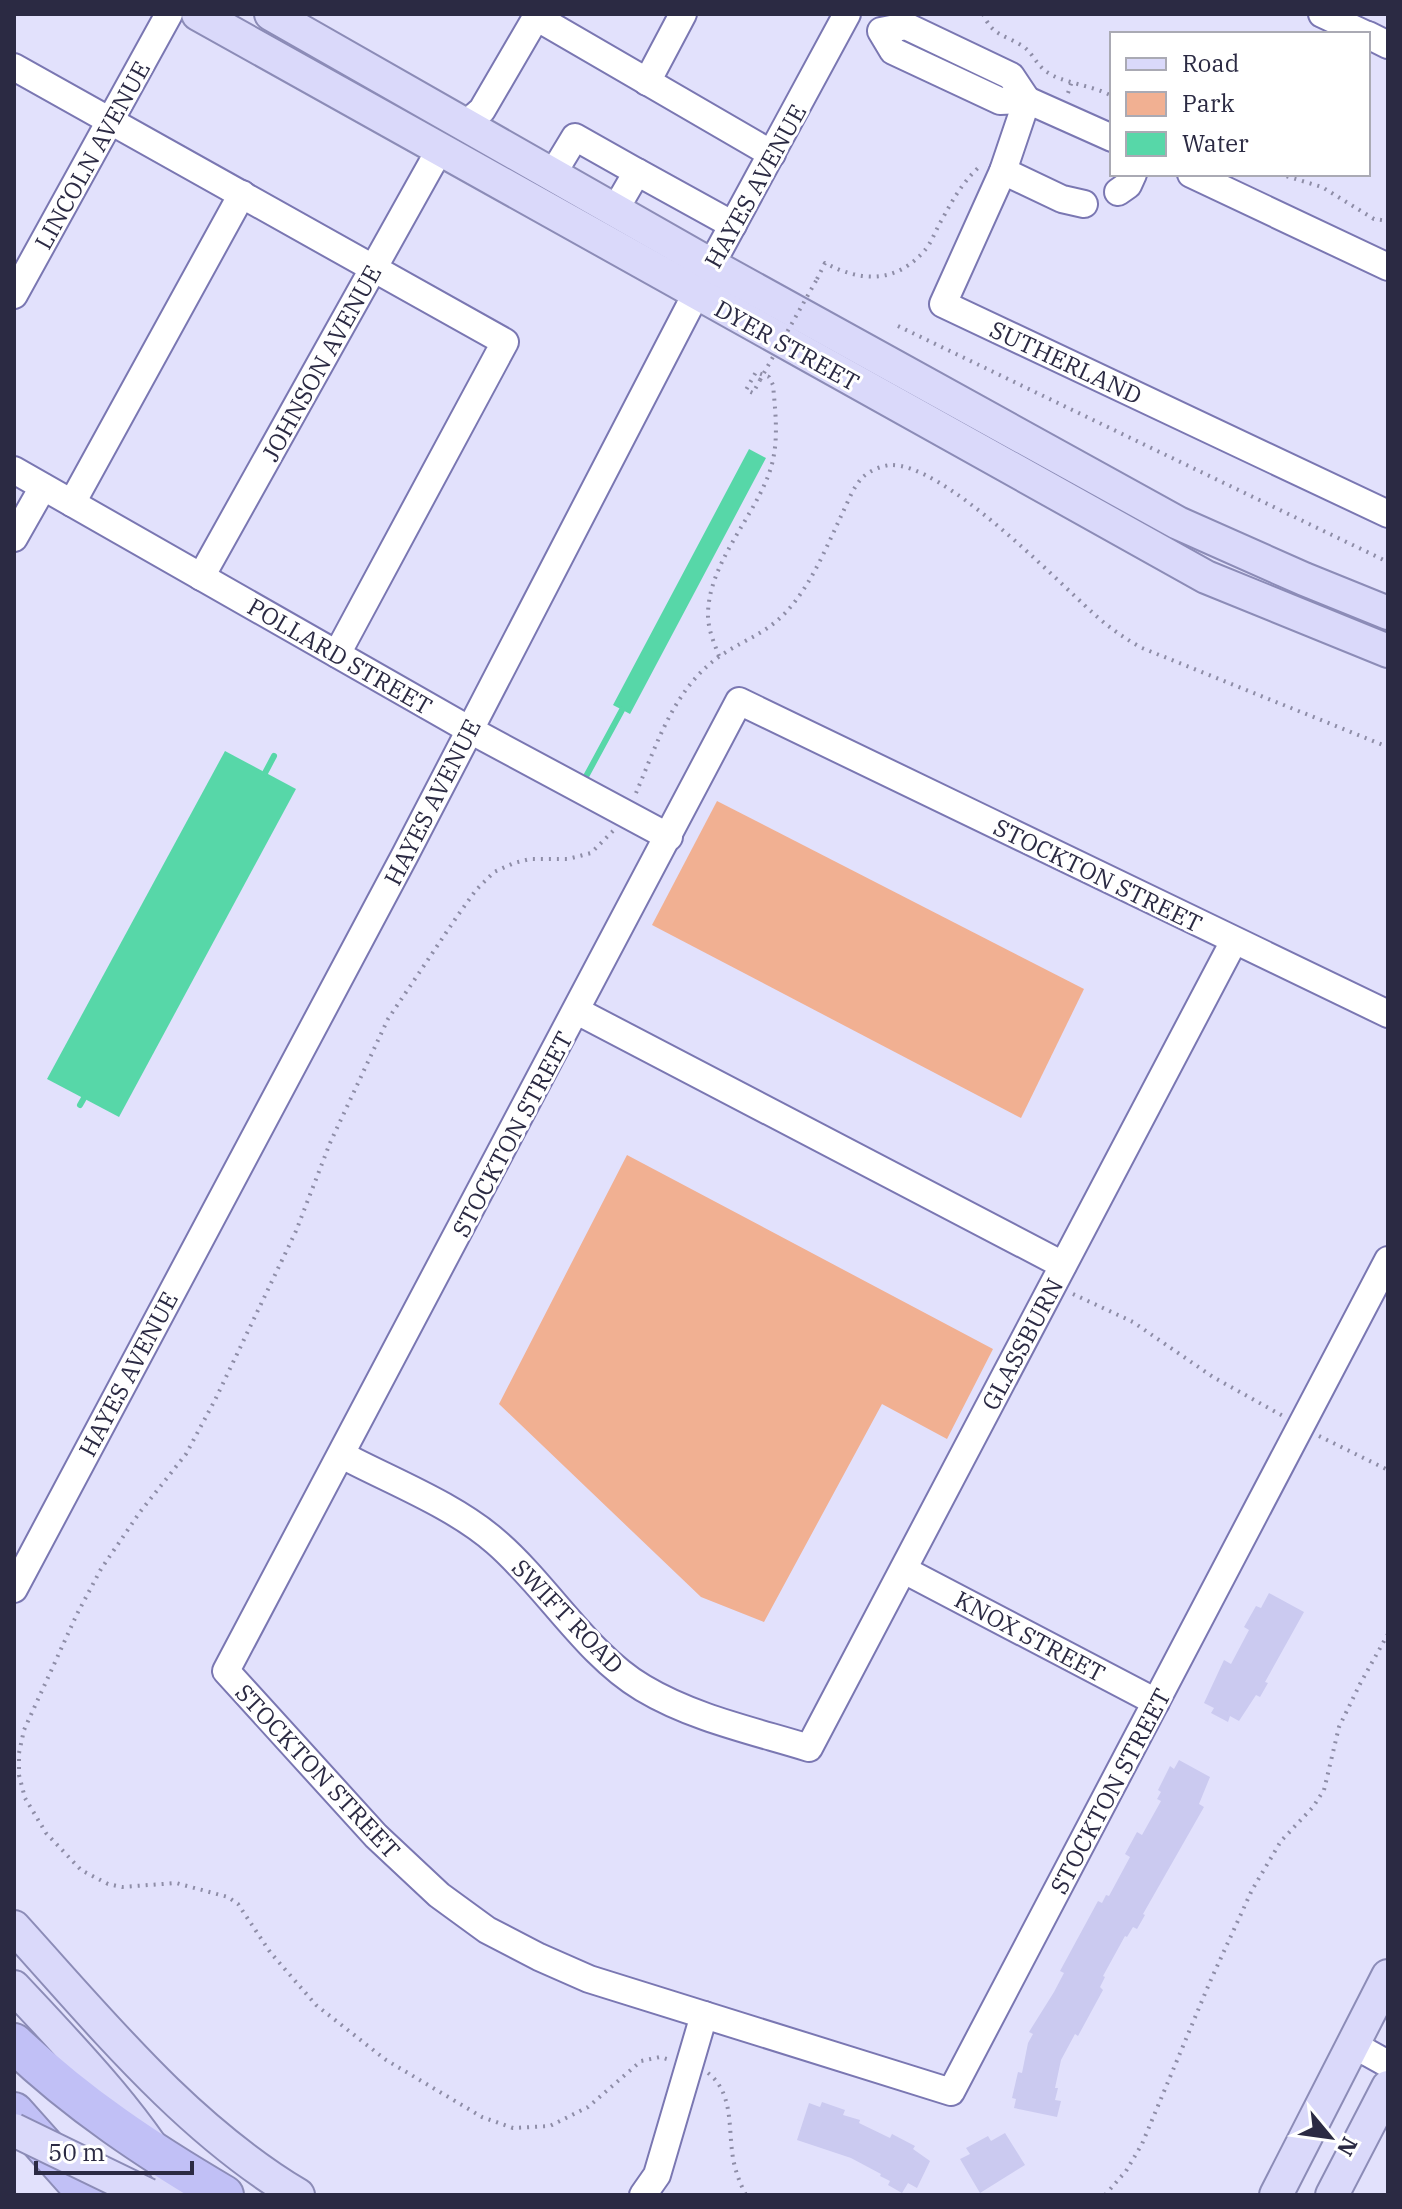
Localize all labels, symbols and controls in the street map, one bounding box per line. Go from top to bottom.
legend [1110,32,1370,176]
text: Road [1182,47,1239,79]
street label: LINCOLN AVENUE [27,55,157,255]
text: Park [1182,87,1234,119]
street label: HAYES AVENUE [697,98,813,274]
text: Water [1182,127,1249,159]
street label: JOHNSON AVENUE [254,259,388,467]
street label: DYER STREET [709,292,865,398]
street label: SUTHERLAND [985,313,1147,411]
street label: POLLARD STREET [242,590,438,722]
street label: HAYES AVENUE [376,713,488,891]
street label: STOCKTON STREET [988,811,1208,939]
street label: STOCKTON STREET [444,1026,580,1242]
street label: GLASSBURN [974,1273,1070,1415]
street label: HAYES AVENUE [71,1286,185,1462]
street label: SWIFT ROAD [505,1552,631,1680]
street label: KNOX STREET [949,1583,1111,1689]
street label: STOCKTON STREET [229,1677,407,1865]
street label: STOCKTON STREET [1042,1683,1178,1899]
north arrow [1290,2097,1370,2177]
scale bar [36,2125,192,2175]
text: N [1331,2132,1365,2162]
text: 50 m [48,2136,105,2168]

